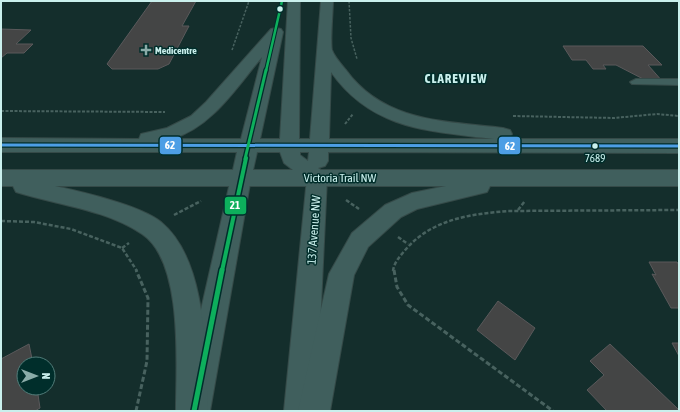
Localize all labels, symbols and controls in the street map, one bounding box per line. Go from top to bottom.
unlabelled marker [275,4,285,14]
marker: Medicentre [140,44,152,56]
place label: Medicentre [155,45,197,56]
district label: CLAREVIEW [425,71,487,86]
line badge: 62 [159,136,182,155]
line badge: 62 [498,136,521,155]
text: 62 [165,139,175,151]
text: 62 [505,140,515,152]
marker: 7689 [590,141,600,151]
place label: 7689 [585,152,605,164]
street label: Victoria Trail NW [304,171,376,185]
street label: 137 Avenue NW [305,195,323,265]
line badge: 21 [224,196,247,215]
text: 21 [230,199,240,211]
north arrow [16,356,56,396]
text: N [40,373,52,379]

